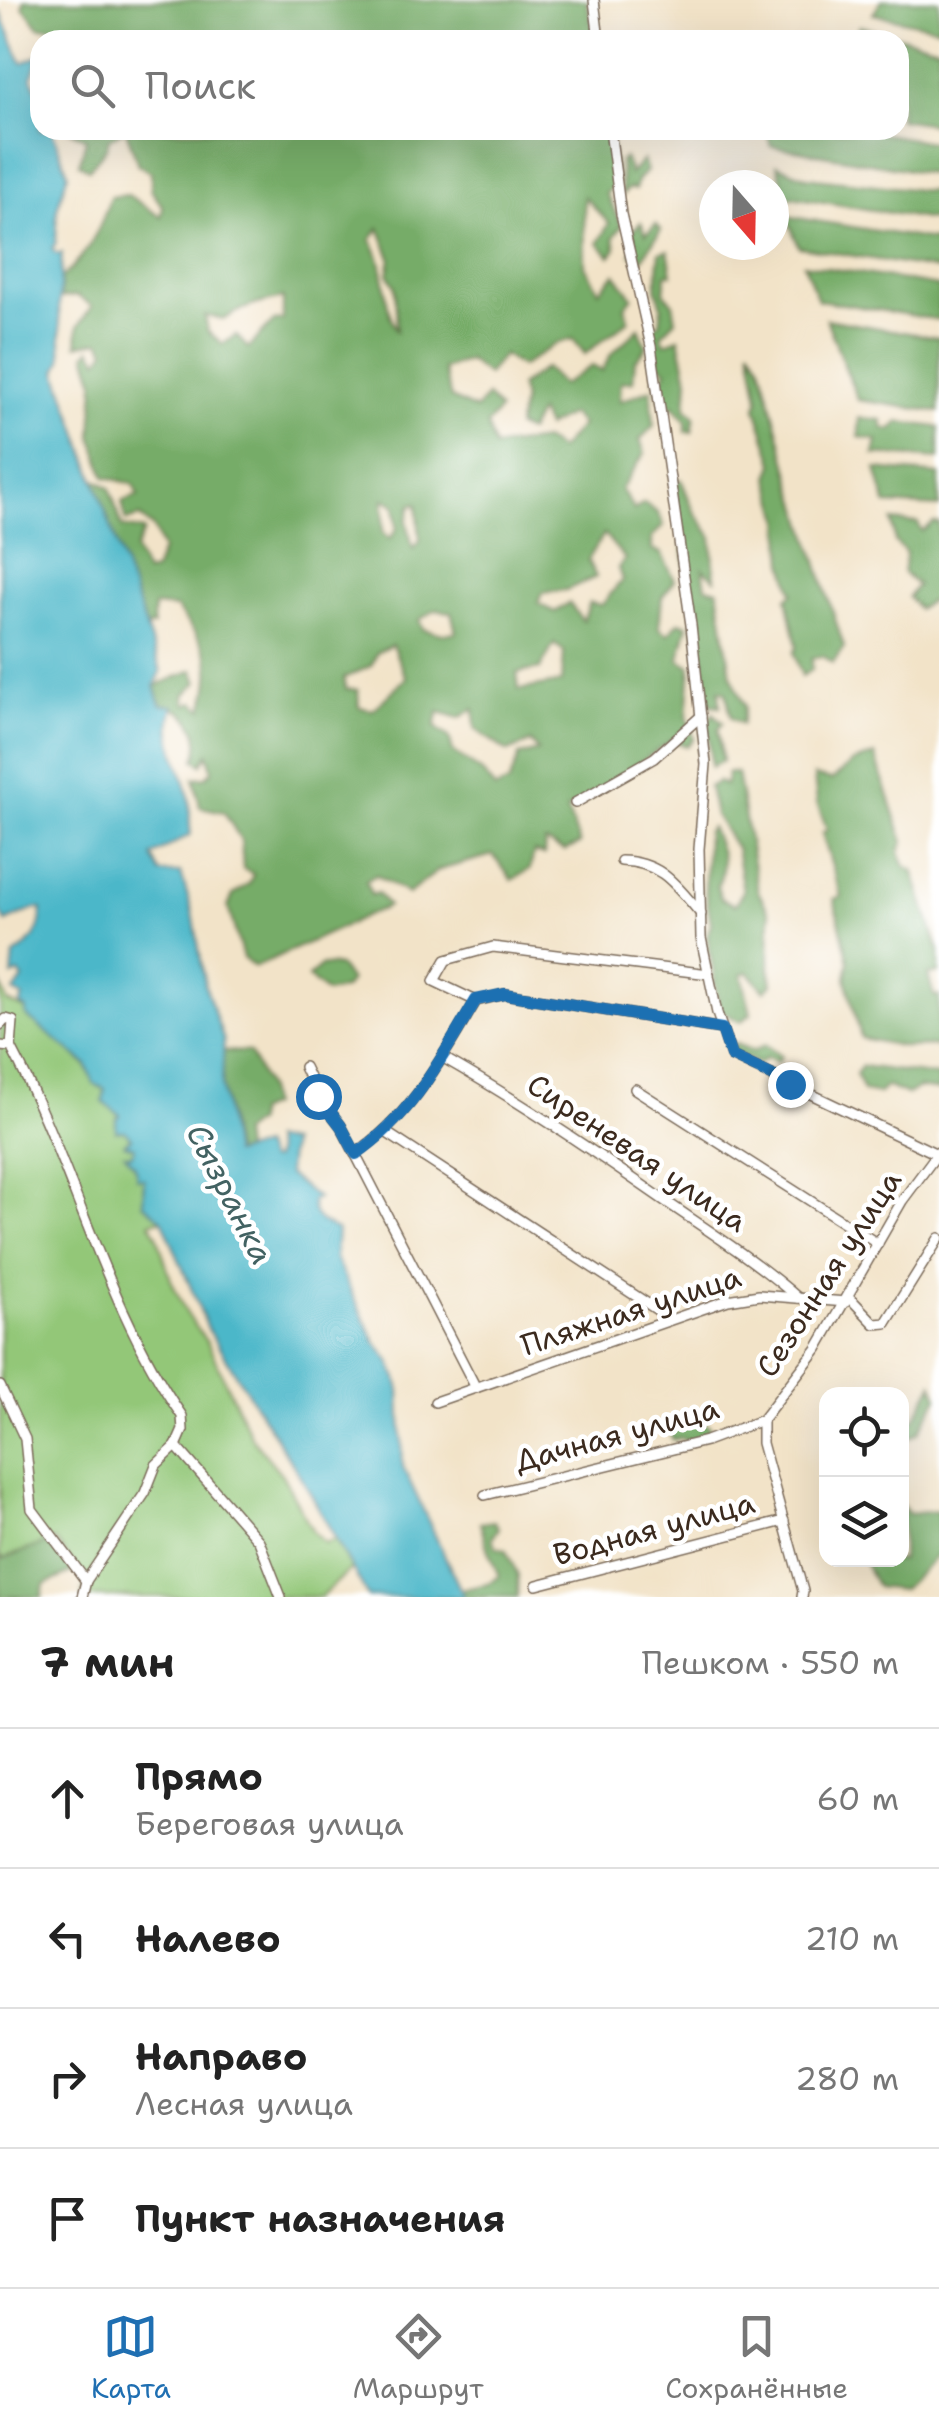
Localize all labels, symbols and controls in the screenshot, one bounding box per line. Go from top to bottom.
search box [30,30,909,140]
icon: search [65,58,120,113]
text: Поиск [145,60,256,111]
north arrow [699,170,789,260]
route end [768,1062,814,1108]
street label: Сиреневая улица [519,1064,756,1242]
route start [296,1074,342,1120]
water label: Сызранка [177,1116,284,1272]
street label: Сезонная улица [746,1162,911,1385]
street label: Пляжная улица [516,1256,746,1365]
map controls [819,1387,909,1567]
button: locate [819,1387,909,1477]
street label: Дачная улица [510,1388,724,1481]
button: layers [819,1477,909,1567]
street label: Водная улица [549,1482,759,1575]
text: 7 мин [40,1634,175,1690]
text: Пешком · 550 m [642,1641,899,1684]
text: Прямо [135,1751,263,1802]
icon: ahead [40,1771,95,1826]
text: 60 m [817,1777,899,1820]
text: Береговая улица [135,1802,404,1845]
icon: left [40,1911,95,1966]
text: Налево [135,1913,281,1964]
text: 210 m [805,1917,899,1960]
text: Направо [135,2031,308,2082]
icon: right [40,2051,95,2106]
text: 280 m [795,2057,899,2100]
text: Лесная улица [135,2082,353,2125]
icon: arrive [40,2191,95,2246]
text: Пункт назначения [135,2193,505,2244]
tab: Карта [91,2309,171,2407]
tab: Маршрут [353,2309,483,2407]
tab: Сохранённые [665,2309,848,2407]

